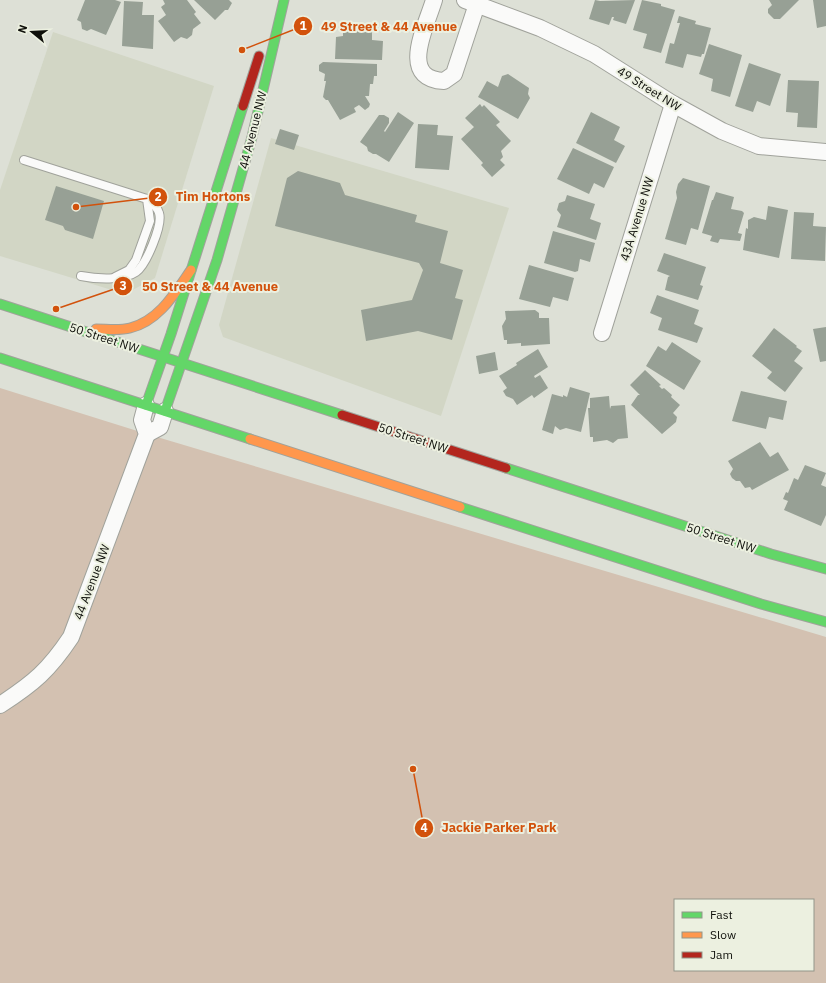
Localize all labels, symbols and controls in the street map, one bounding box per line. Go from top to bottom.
north arrow [12,12,52,52]
callout: 49 Street & 44 Avenue [293,14,465,39]
text: 1 [299,18,307,33]
text: 49 Street & 44 Avenue [321,18,457,35]
text: N [15,23,30,35]
street label: 49 Street NW [615,63,684,114]
street label: 44 Avenue NW [236,89,269,170]
street label: 43A Avenue NW [617,175,657,263]
callout: Tim Hortons [148,184,259,209]
text: Tim Hortons [176,188,251,205]
text: 2 [154,189,162,204]
callout: 50 Street & 44 Avenue [113,274,286,299]
text: 3 [119,278,127,293]
text: 50 Street & 44 Avenue [142,278,278,295]
street label: 50 Street NW [68,319,141,356]
street label: 50 Street NW [377,419,450,456]
street label: 50 Street NW [685,519,758,556]
street label: 44 Avenue NW [70,542,113,622]
callout: Jackie Parker Park [414,815,565,840]
text: Jackie Parker Park [441,819,557,836]
text: 4 [420,820,428,835]
legend [674,899,814,971]
text: Fast [710,907,733,922]
text: Slow [710,927,736,942]
text: Jam [710,947,733,962]

